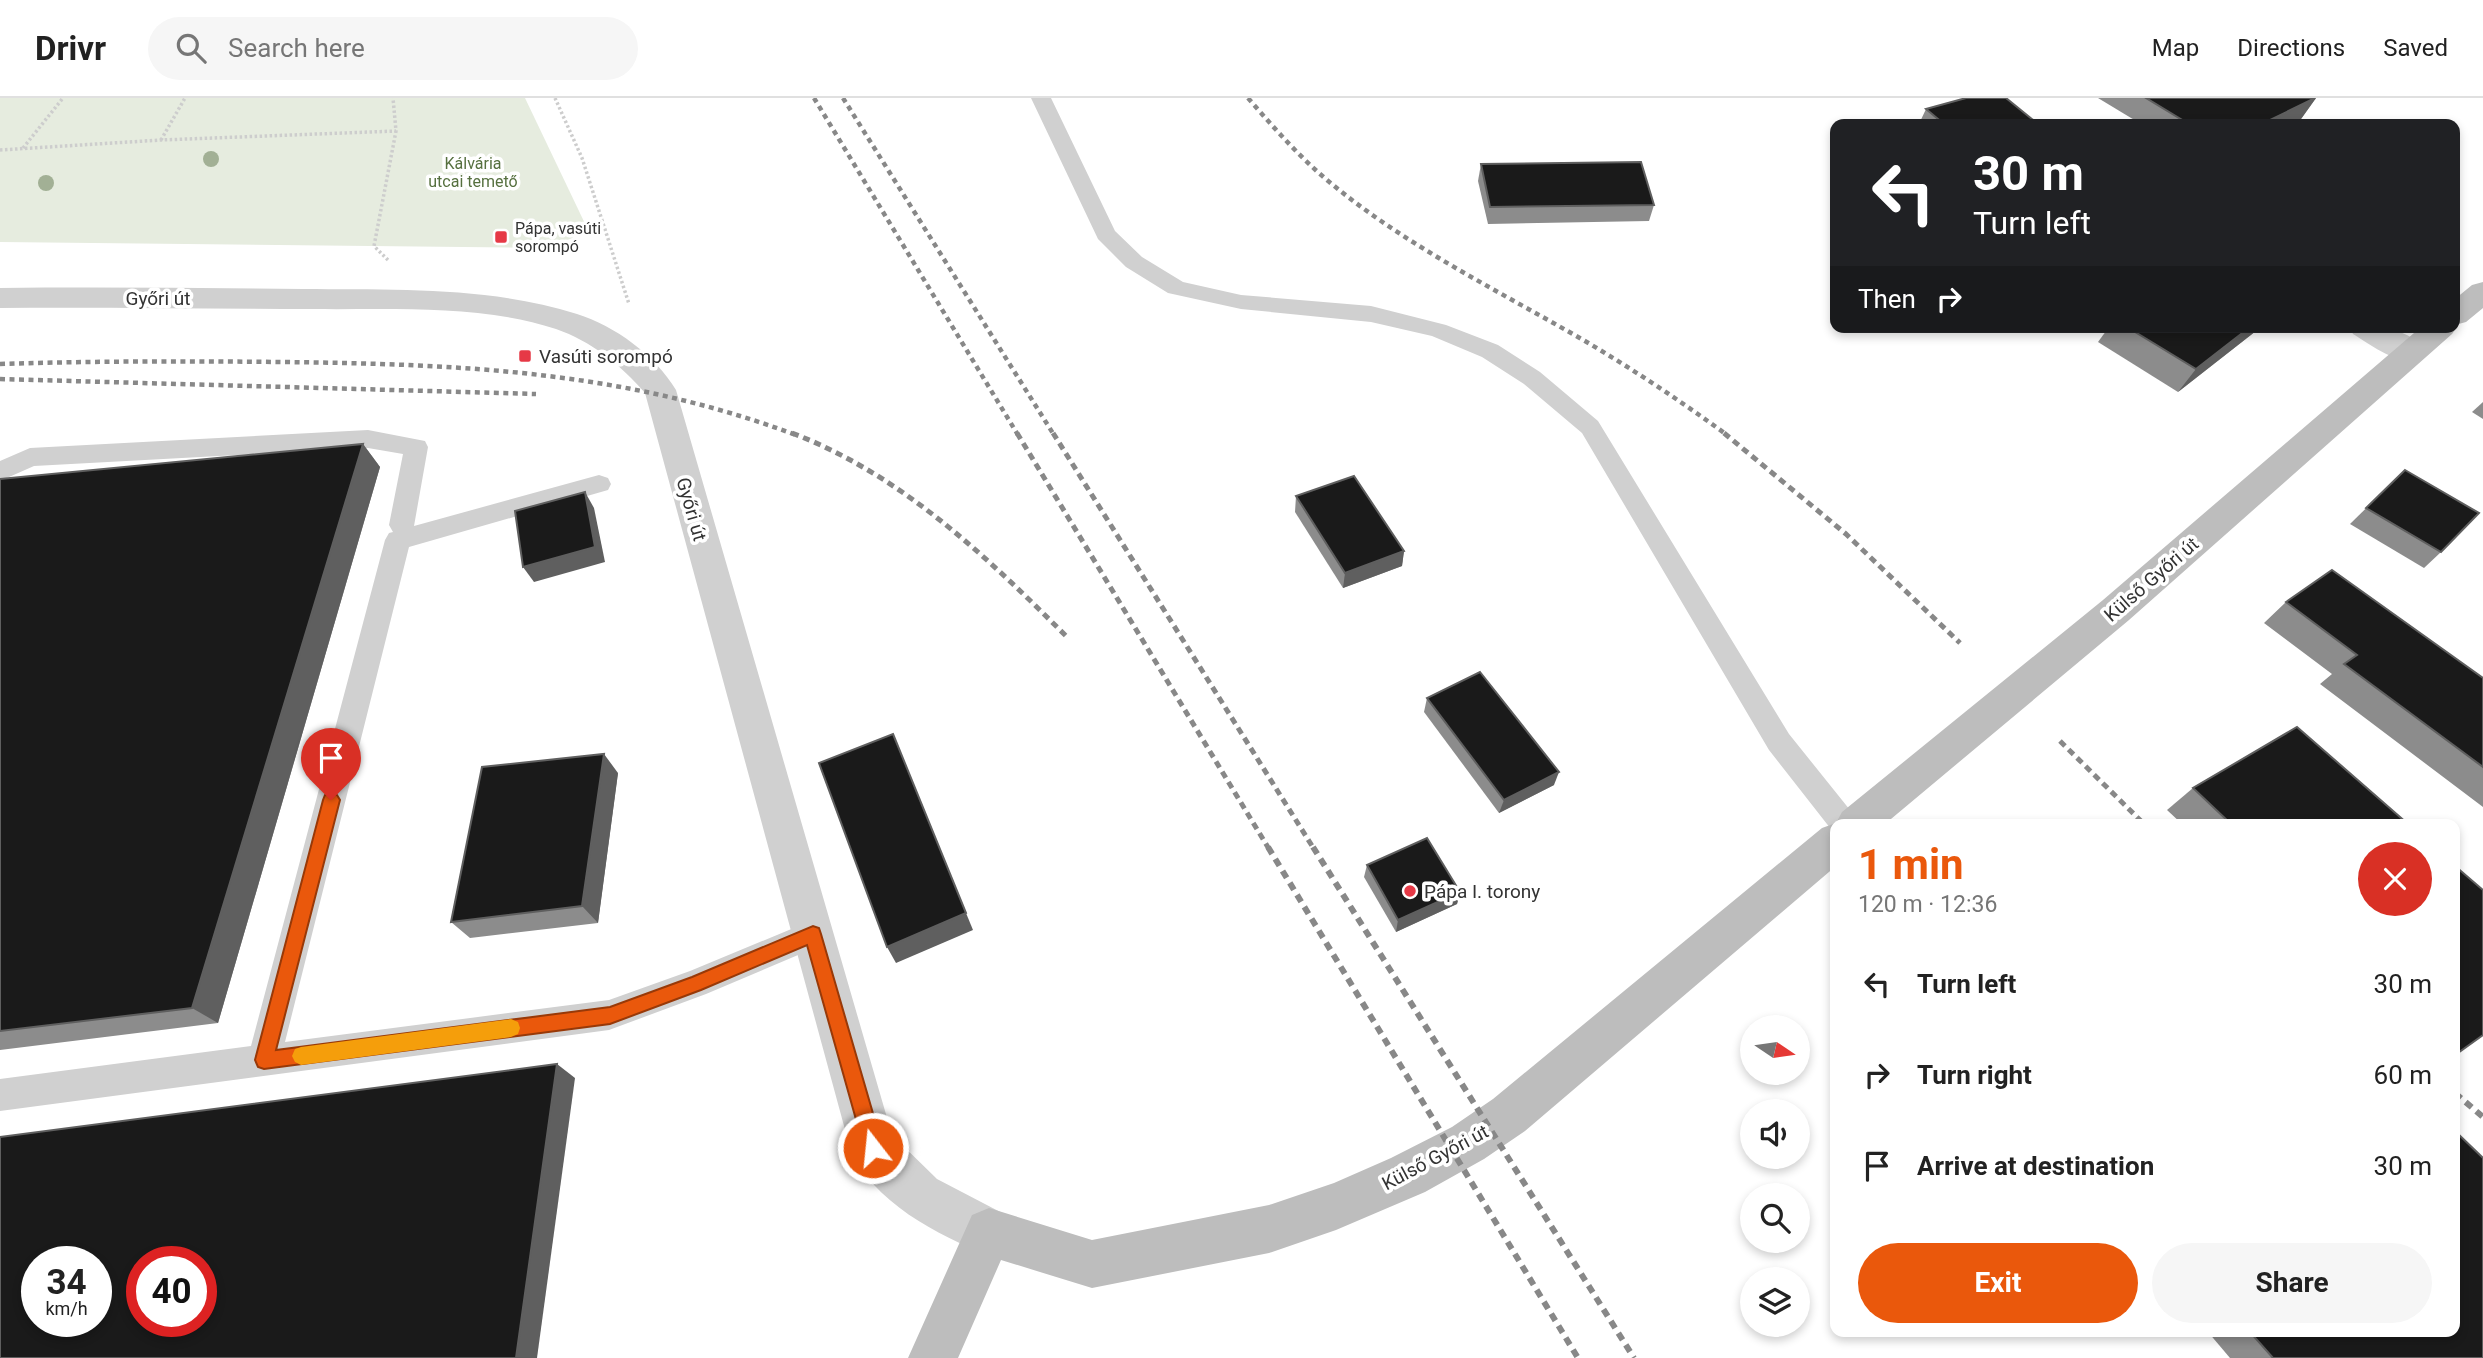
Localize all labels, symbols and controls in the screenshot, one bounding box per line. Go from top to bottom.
search box [148,17,638,80]
text: Drivr [35,29,106,68]
icon: search [172,29,210,67]
text: Search here [228,33,365,63]
text: Map [2152,34,2199,62]
text: Directions [2237,34,2345,62]
text: Saved [2383,34,2448,62]
text: 30 m [1973,145,2084,202]
icon: left [1858,147,1949,238]
park label: Kálvária utcai temető [428,154,518,191]
text: Turn left [1973,204,2091,242]
place label: Pápa, vasúti sorompó [515,219,601,256]
marker: Pápa, vasúti sorompó [493,229,509,245]
icon: right [1930,280,1968,318]
text: Then [1858,284,1916,314]
street label: Győri út [125,287,191,310]
place label: Vasúti sorompó [539,345,673,368]
marker: Vasúti sorompó [517,348,533,364]
street label: Győri út [671,475,712,544]
street label: Külső Győri út [2100,532,2203,627]
pin [301,728,361,800]
icon: arrive [312,739,350,777]
text: 1 min [1858,840,1964,889]
button: close [2358,842,2432,916]
place label: Pápa I. torony [1424,880,1540,903]
marker: Pápa I. torony [1402,883,1418,899]
text: 120 m · 12:36 [1858,891,1997,918]
icon: left [1858,965,1896,1003]
text: Turn left [1917,969,2016,999]
text: 30 m [2374,969,2432,999]
north arrow [1740,1015,1810,1085]
map controls [1740,1015,1810,1337]
icon: right [1858,1056,1896,1094]
text: Turn right [1917,1060,2032,1090]
text: 60 m [2374,1060,2432,1090]
button: sound [1740,1099,1810,1169]
position arrow [836,1111,910,1185]
street label: Külső Győri út [1378,1120,1492,1195]
icon: arrive [1858,1147,1896,1185]
text: Arrive at destination [1917,1151,2154,1181]
text: 30 m [2374,1151,2432,1181]
button: search [1740,1183,1810,1253]
button: Exit [1858,1243,2138,1323]
button: Share [2152,1243,2432,1323]
speed limit sign: 40 [126,1246,217,1337]
text: 34 [46,1262,87,1303]
button: layers [1740,1267,1810,1337]
text: km/h [45,1298,88,1319]

